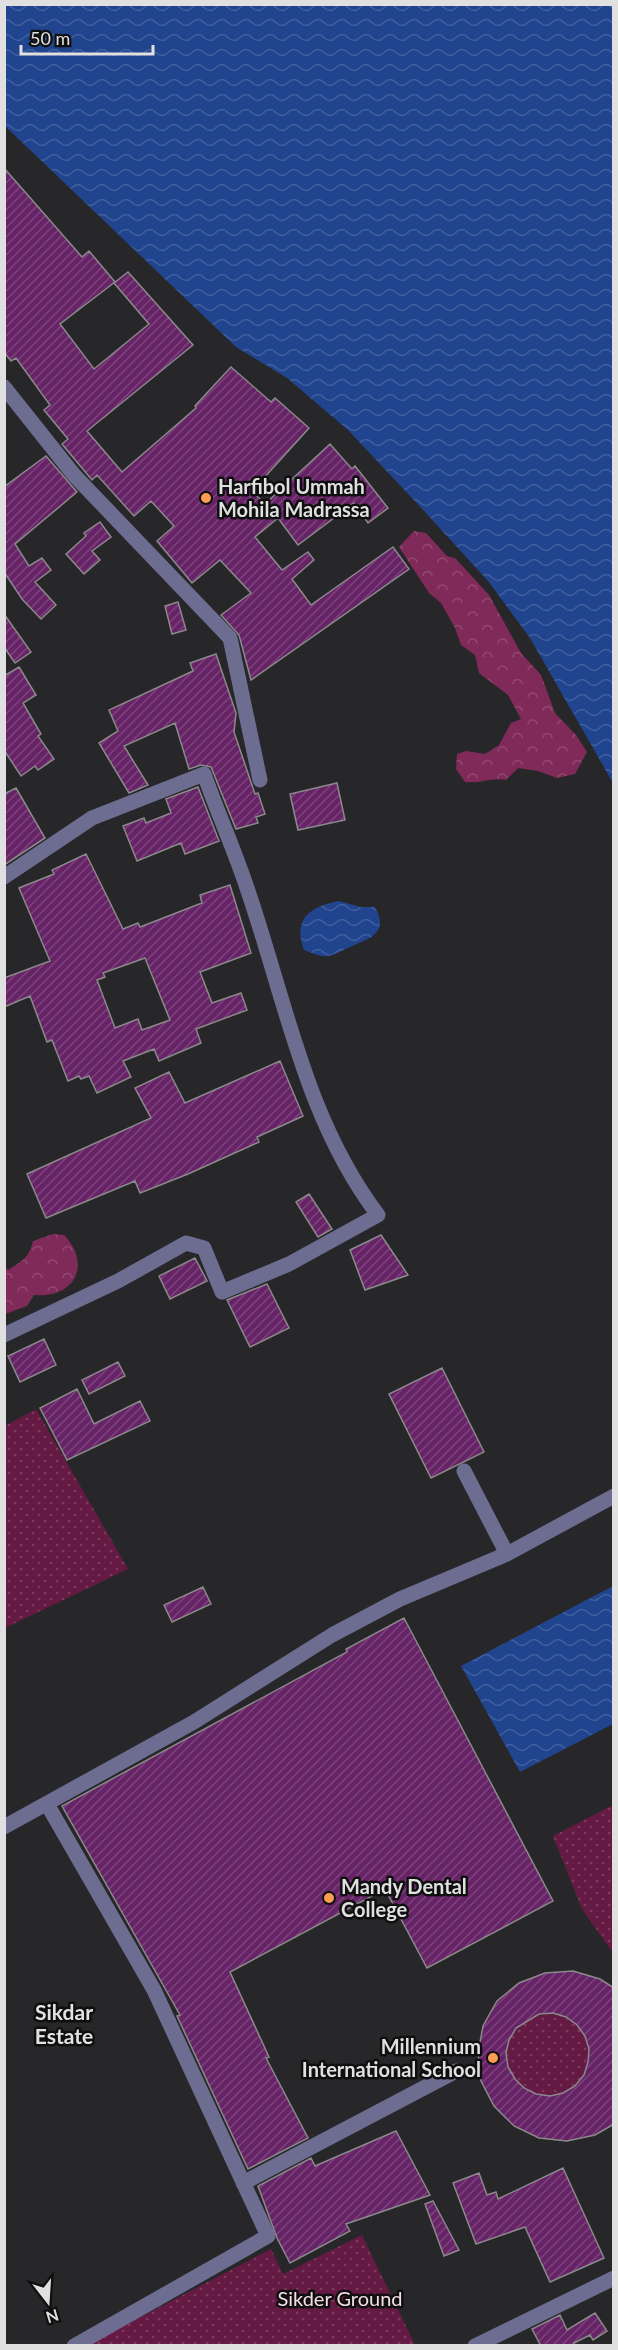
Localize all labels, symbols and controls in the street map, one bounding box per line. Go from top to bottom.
scale bar [21,18,153,56]
text: 50 m [30,27,70,49]
place label: Harfibol Ummah Mohila Madrassa [218,474,370,521]
marker: Harfibol Ummah Mohila Madrassa [199,491,213,505]
place label: Mandy Dental College [341,1874,467,1921]
marker: Mandy Dental College [322,1891,336,1905]
district label: Sikdar Estate [35,1999,93,2048]
place label: Millennium International School [302,2034,481,2081]
marker: Millennium International School [486,2051,500,2065]
north arrow [18,2272,78,2332]
park label: Sikder Ground [277,2286,403,2310]
text: N [44,2306,61,2328]

